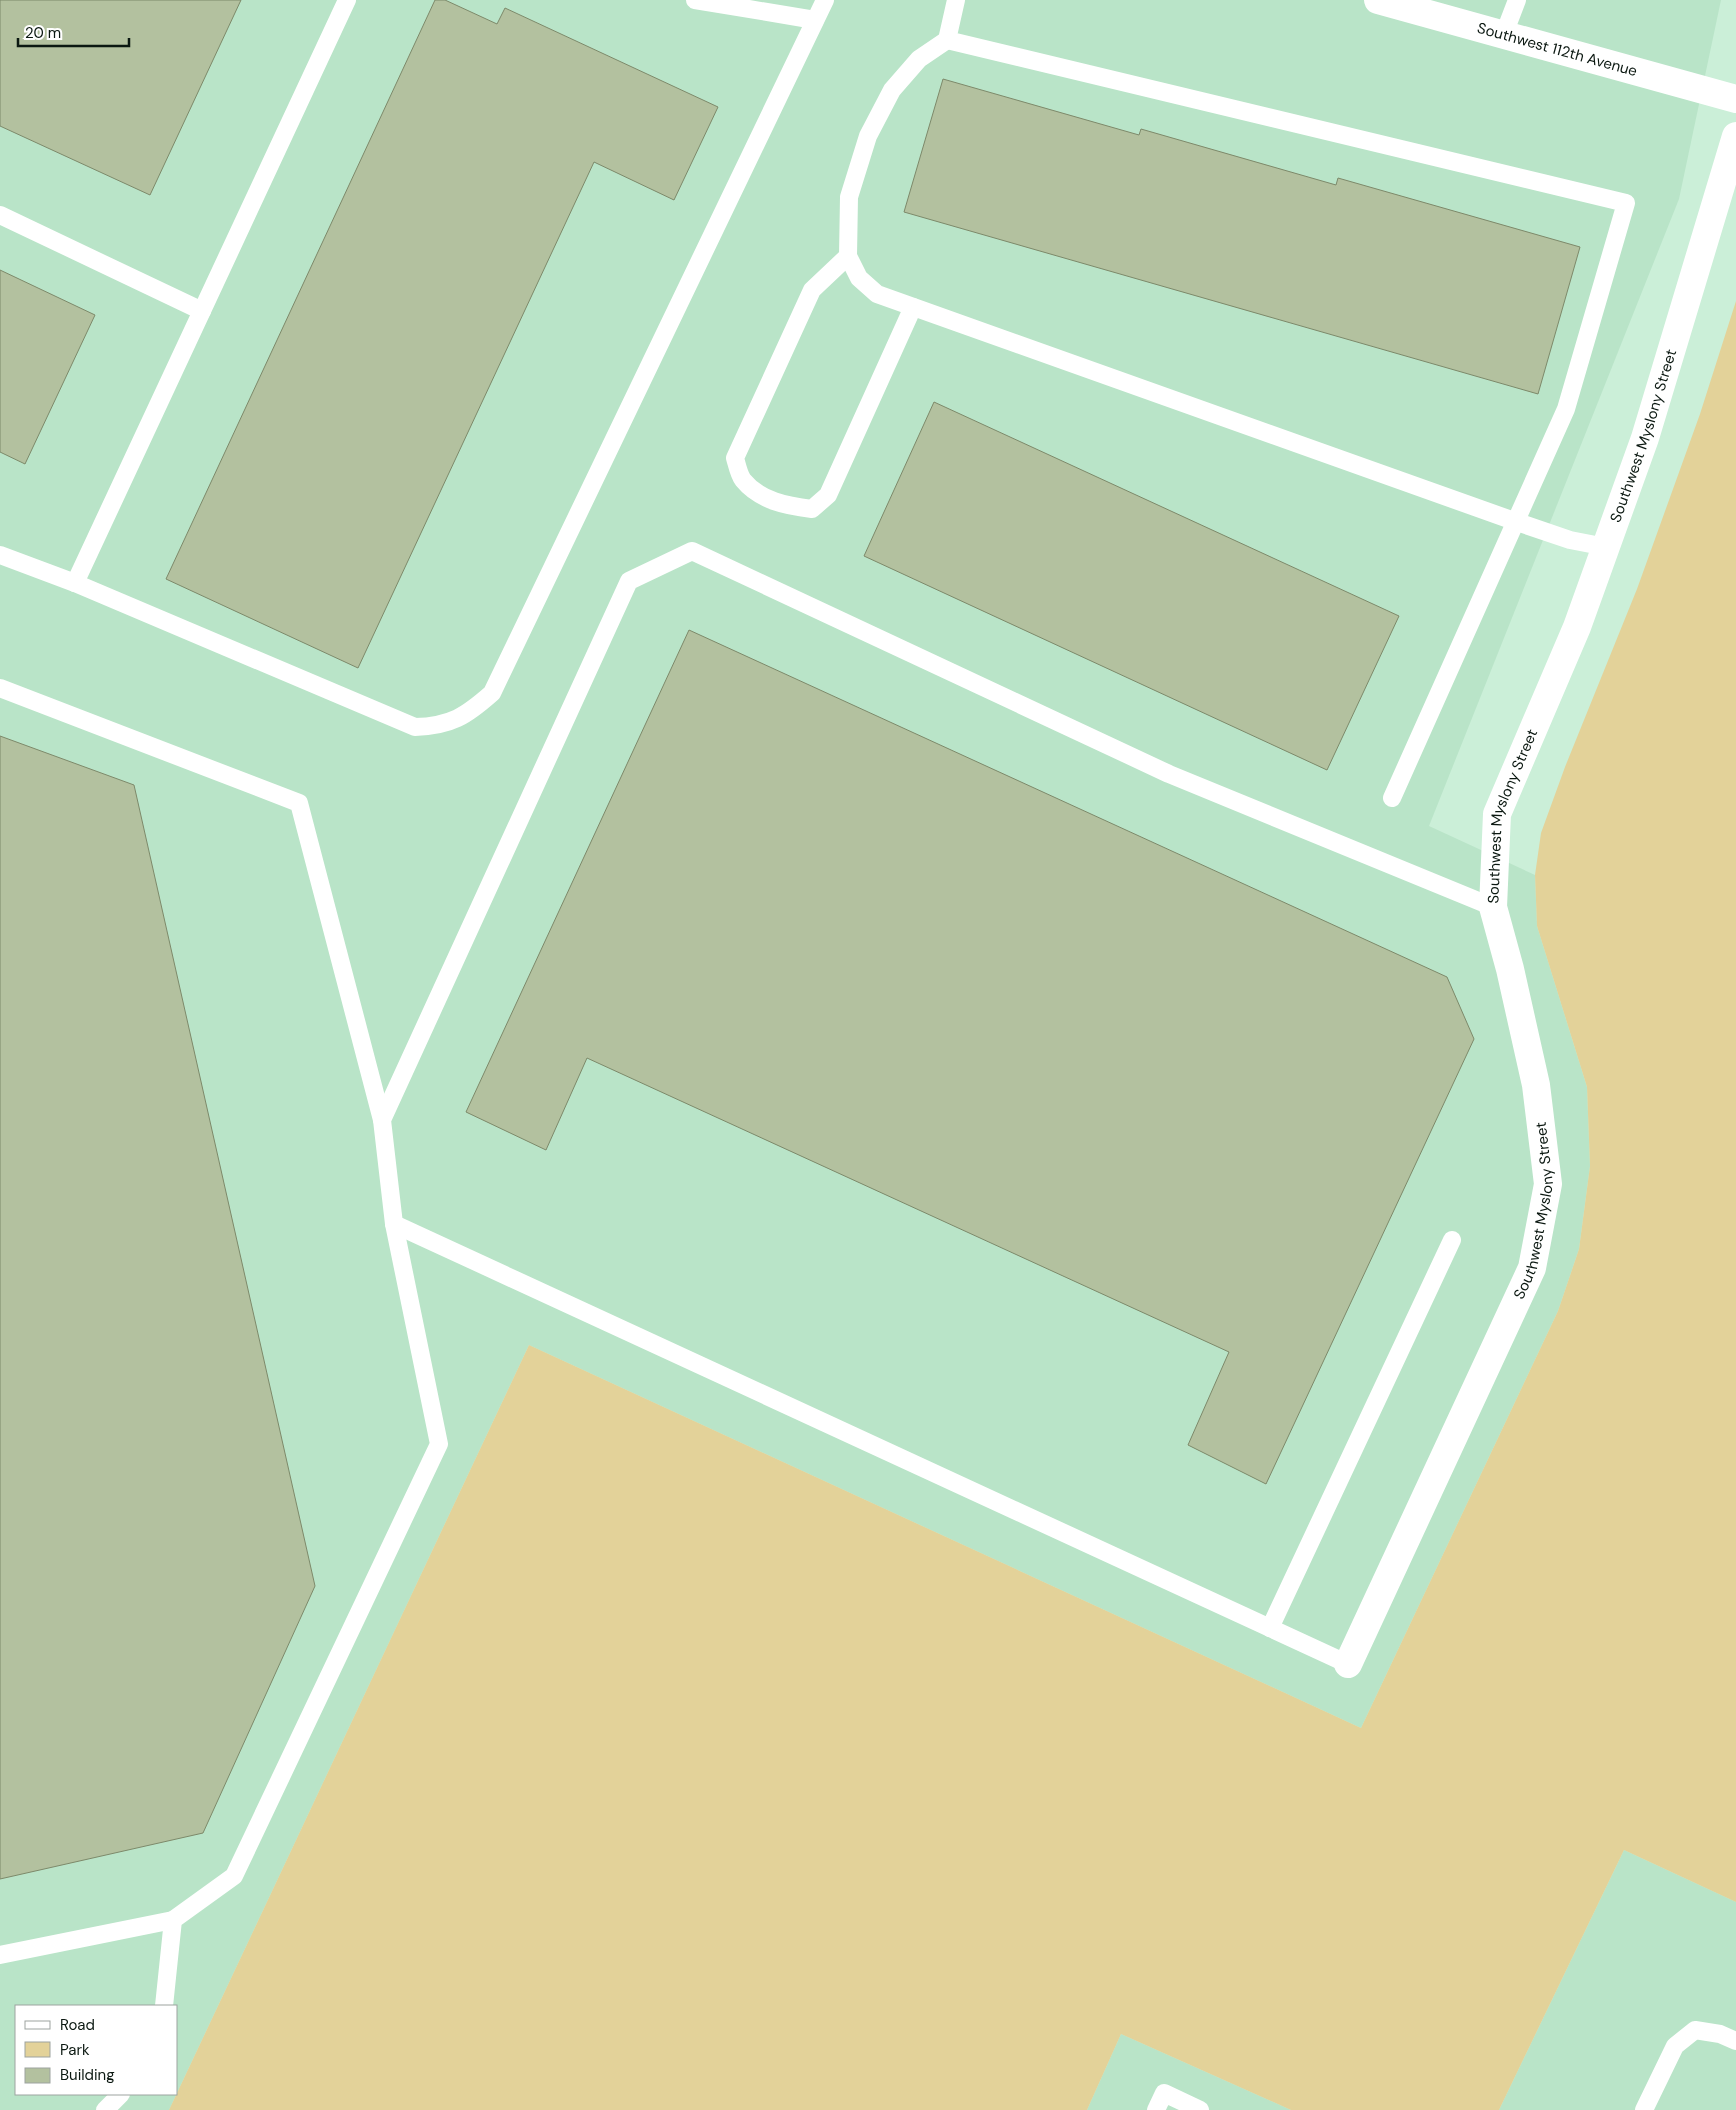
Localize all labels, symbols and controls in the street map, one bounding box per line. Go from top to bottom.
scale bar [18,15,129,47]
street label: Southwest 112th Avenue [1475,18,1640,81]
text: 20 m [25,23,61,43]
street label: Southwest Myslony Street [1605,347,1681,525]
street label: Southwest Myslony Street [1483,726,1542,904]
street label: Southwest Myslony Street [1509,1121,1558,1302]
legend [15,2005,178,2095]
text: Road [60,2015,95,2035]
text: Park [60,2040,90,2060]
text: Building [60,2065,115,2085]

